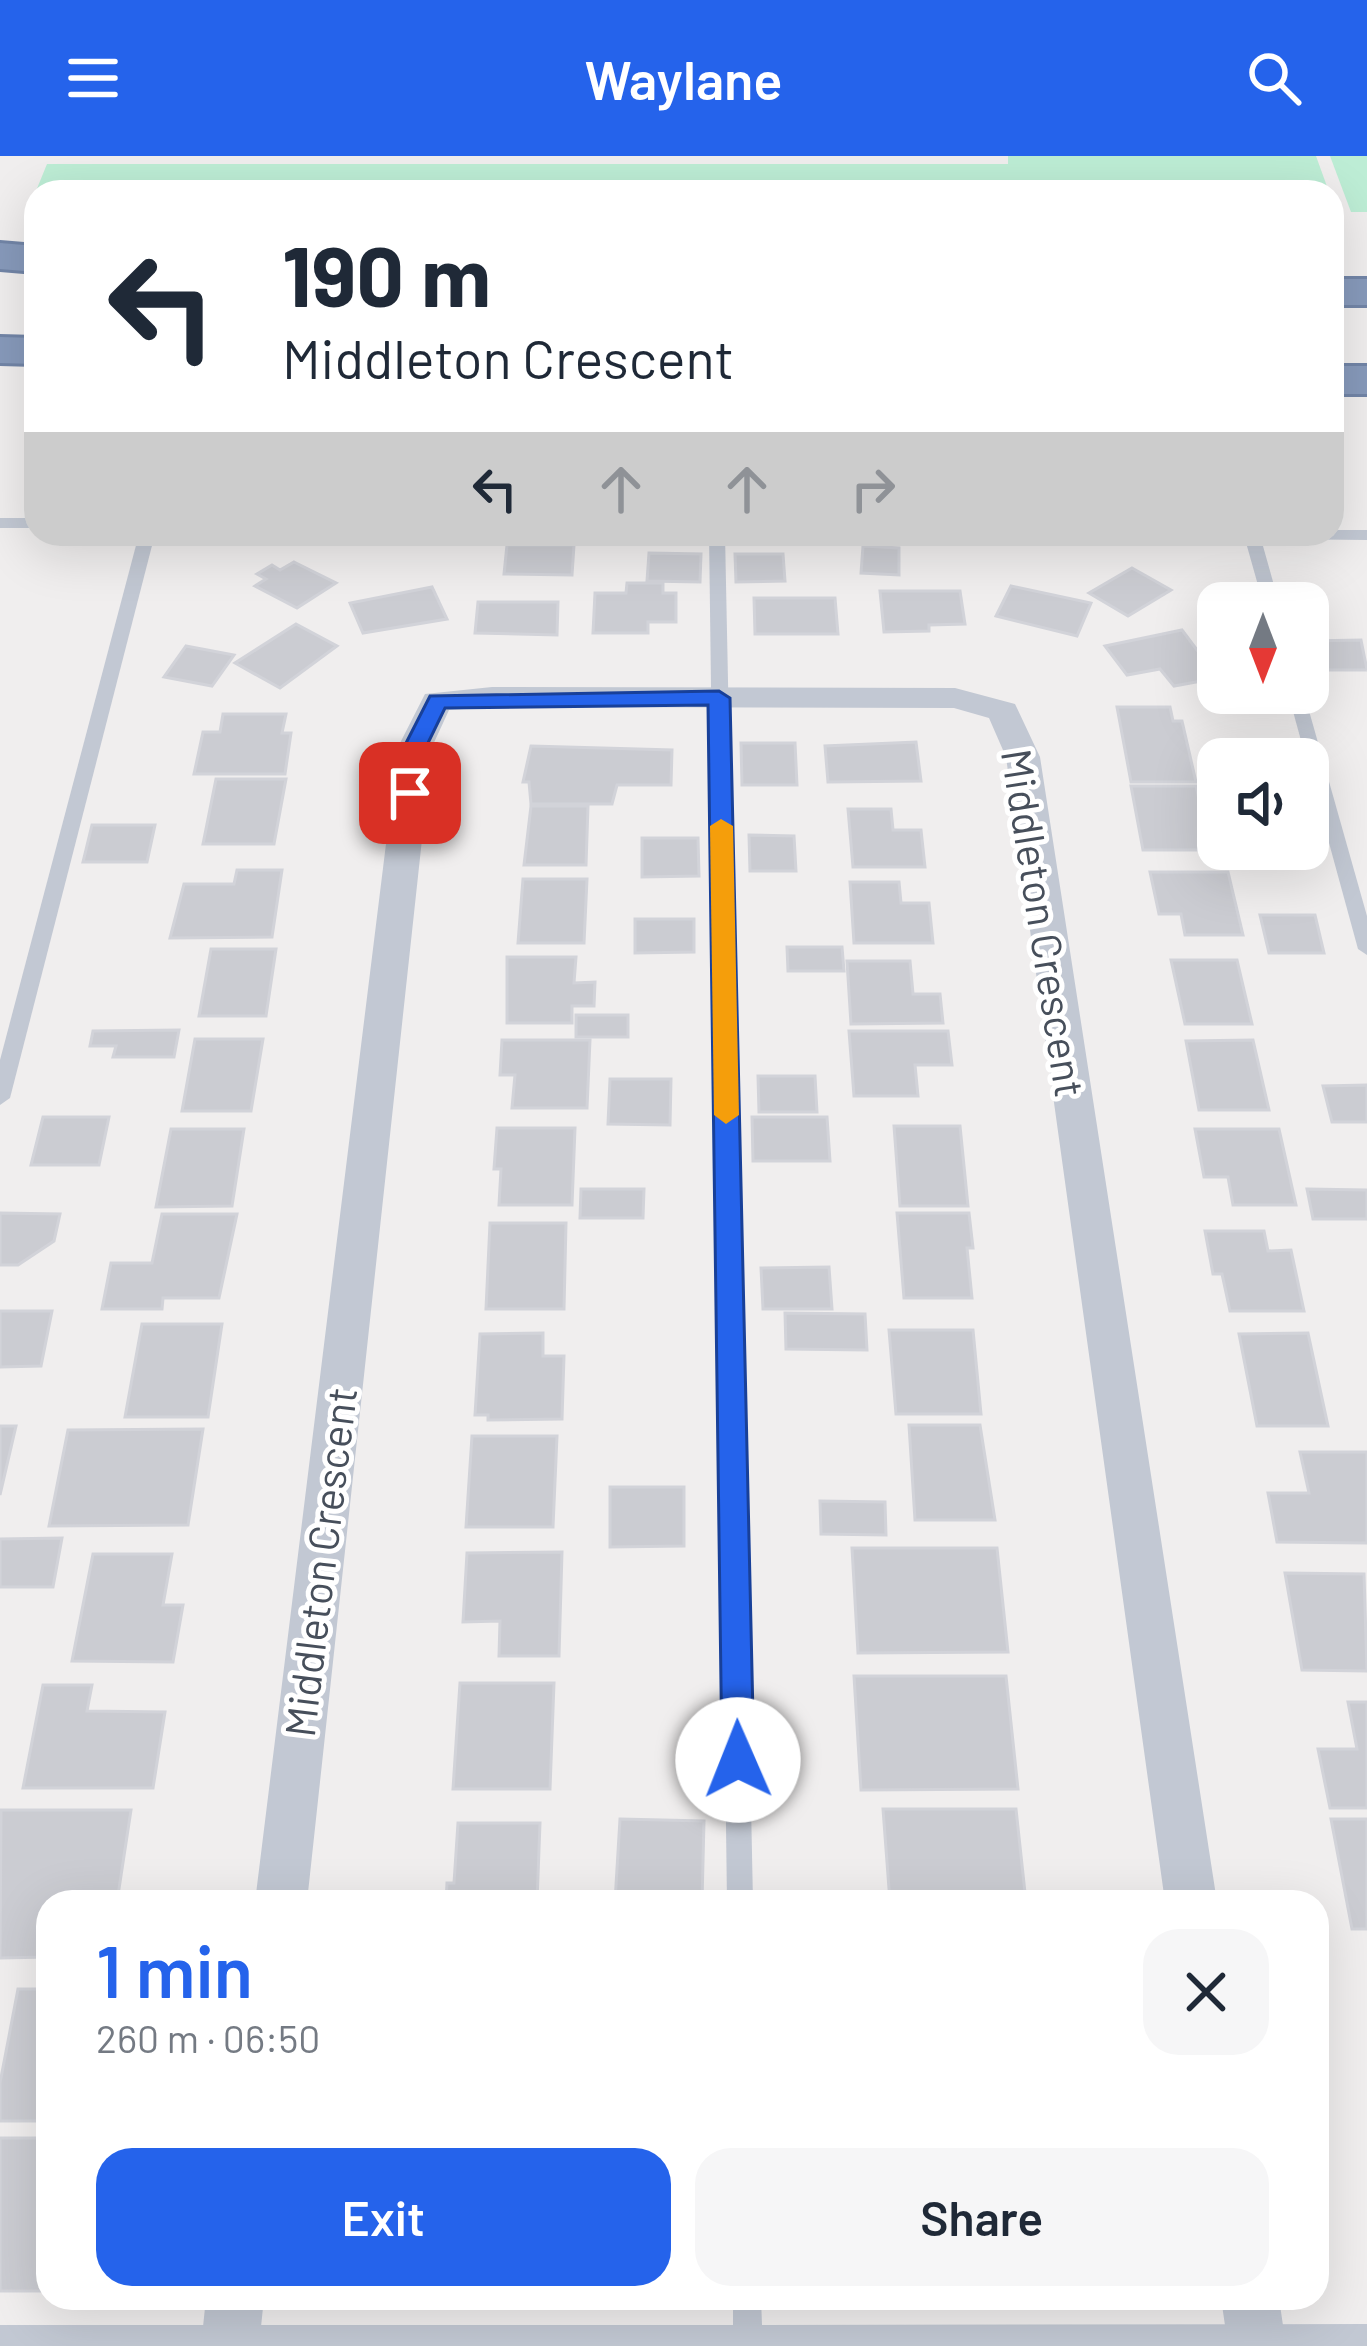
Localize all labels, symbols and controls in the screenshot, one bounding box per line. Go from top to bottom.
icon: menu [60,45,126,111]
icon: search [1241,45,1307,111]
text: Waylane [585,46,782,111]
text: 190 m [282,223,491,324]
icon: left [84,228,240,384]
text: Middleton Crescent [282,325,734,390]
icon: left [462,456,528,522]
icon: ahead [588,456,654,522]
icon: ahead [714,456,780,522]
icon: right [840,456,906,522]
north arrow [1197,582,1329,714]
map controls [1197,582,1329,870]
button: sound [1197,738,1329,870]
pin [359,742,461,844]
street label: Middleton Crescent [993,745,1097,1100]
icon: arrive [377,760,443,826]
street label: Middleton Crescent [273,1384,365,1739]
position arrow [675,1697,801,1823]
text: 1 min [96,1926,253,2012]
button: close [1143,1929,1269,2055]
text: 260 m · 06:50 [96,2014,320,2061]
button: Exit [96,2148,671,2286]
button: Share [695,2148,1269,2286]

